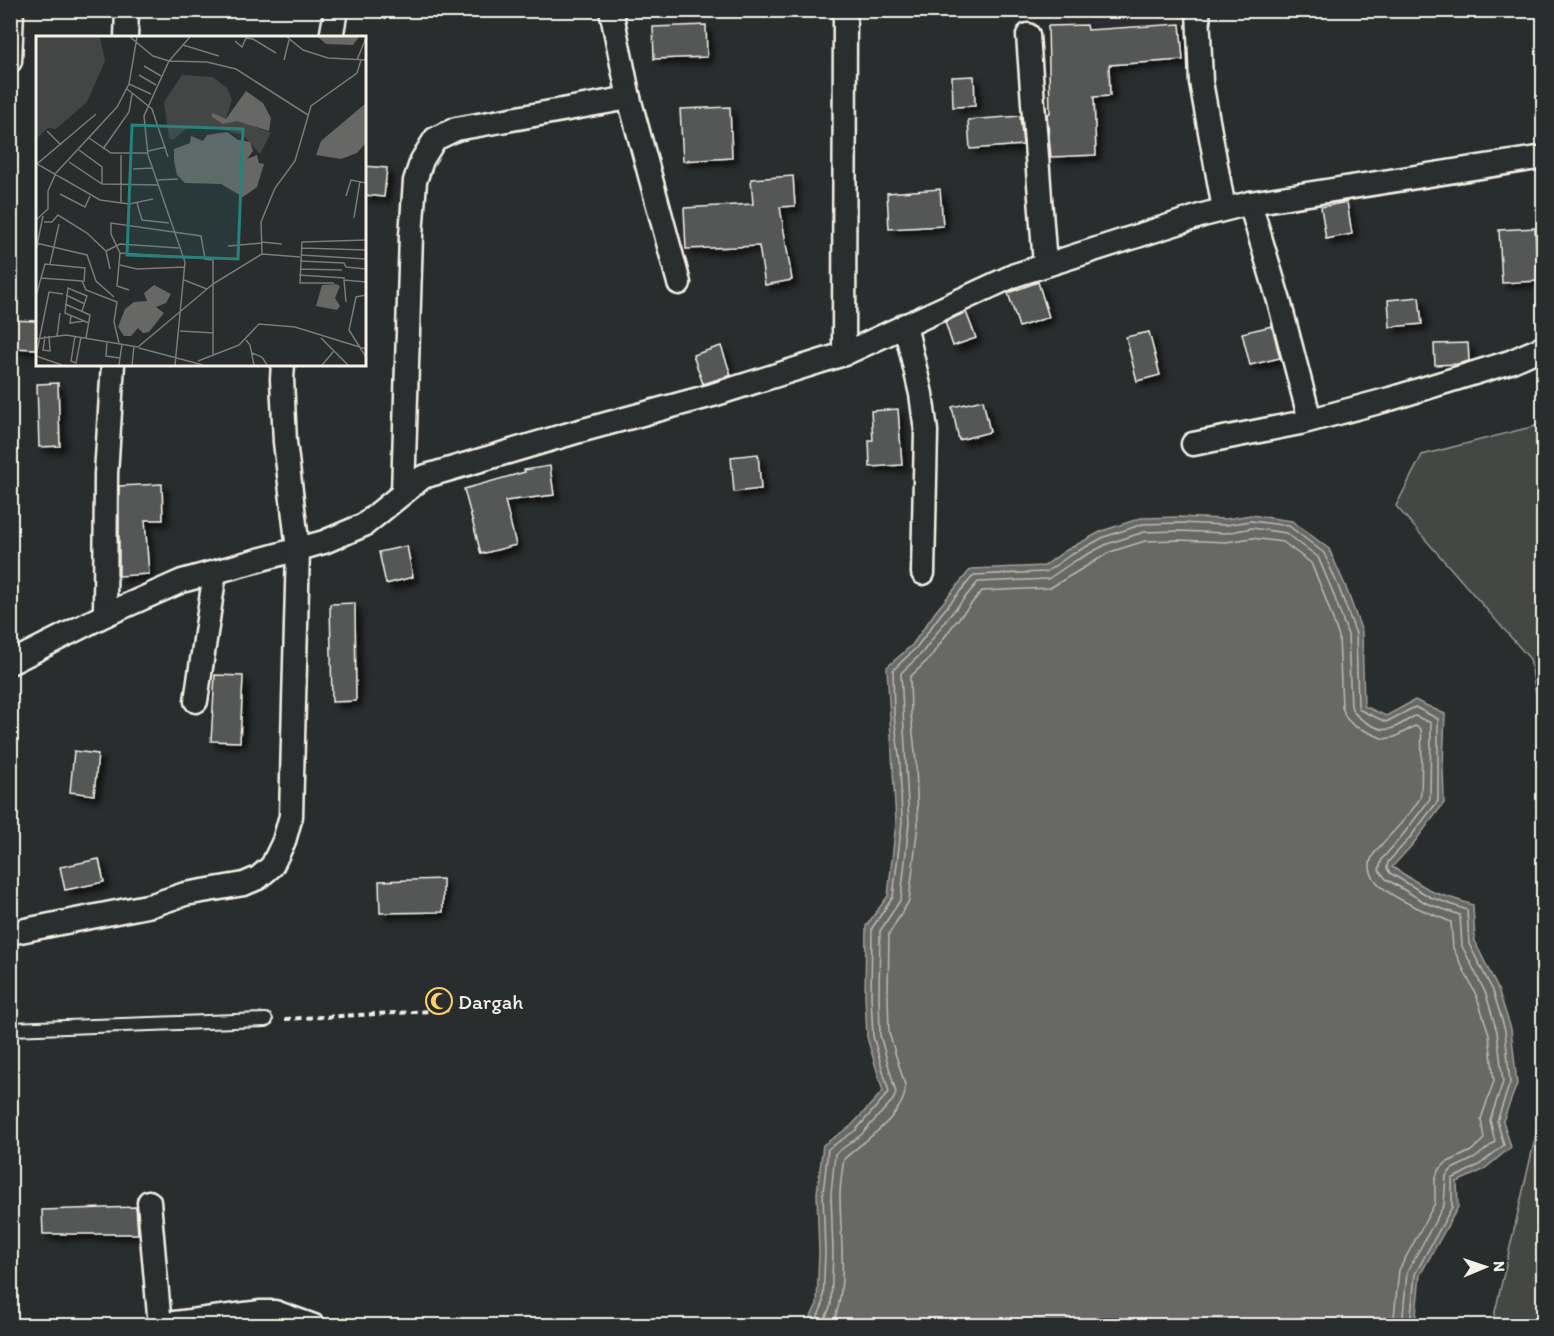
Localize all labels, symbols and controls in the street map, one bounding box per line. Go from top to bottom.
inset map [36,36,366,366]
mosque icon: Dargah [424,986,454,1016]
place label: Dargah [458,989,523,1014]
north arrow [1455,1237,1515,1297]
text: N [1490,1261,1509,1272]

